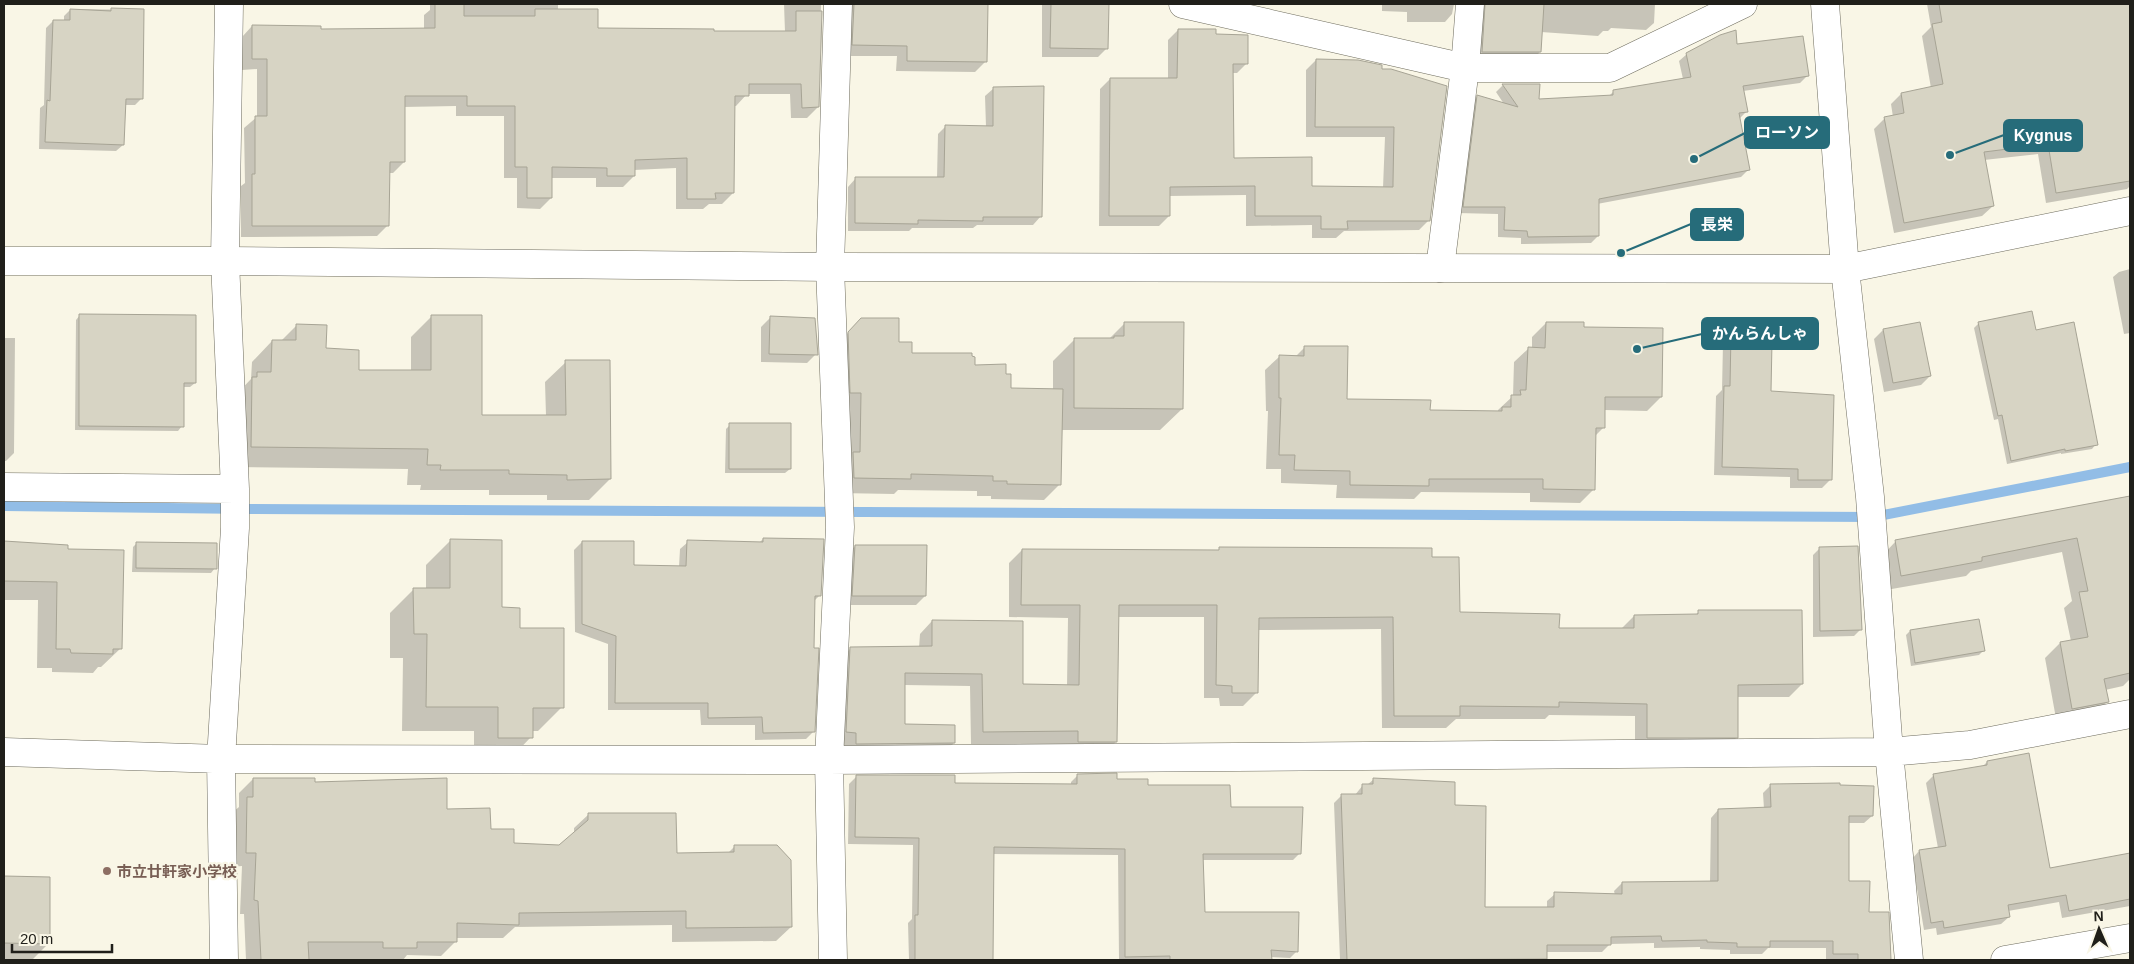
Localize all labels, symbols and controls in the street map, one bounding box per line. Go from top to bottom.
callout: ローソン [1745,117,1829,148]
callout: Kygnus [2004,120,2082,151]
text: ローソン [1755,124,1819,141]
text: Kygnus [2014,127,2072,144]
callout: 長栄 [1691,209,1743,240]
text: 長栄 [1701,216,1733,233]
callout: かんらんしゃ [1702,318,1818,349]
text: かんらんしゃ [1712,325,1808,342]
place label: 市立廿軒家小学校 [117,863,237,880]
marker: 市立廿軒家小学校 [101,865,113,877]
north arrow [2074,904,2124,954]
text: N [2093,908,2104,924]
scale bar [12,922,112,954]
text: 20 m [20,930,53,947]

